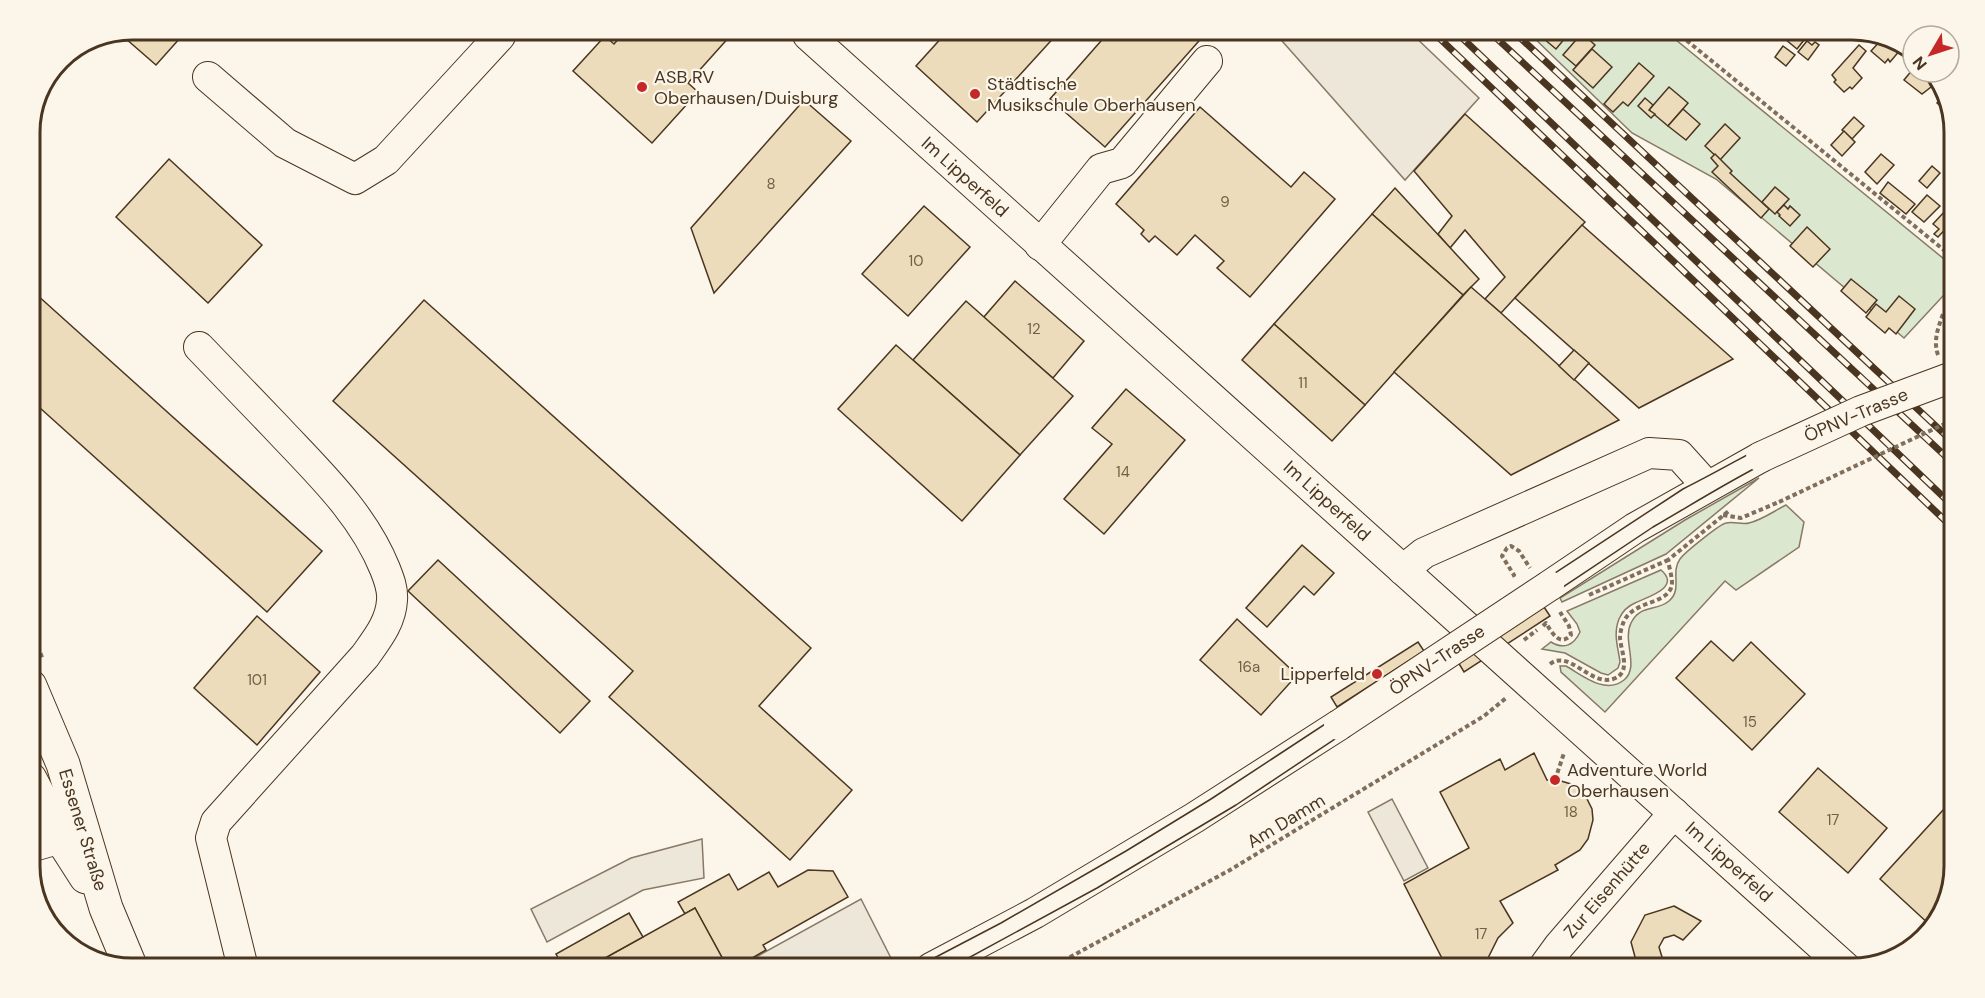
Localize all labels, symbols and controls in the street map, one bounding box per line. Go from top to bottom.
north arrow [1901,24,1961,84]
text: N [1908,52,1932,74]
place label: ASB RV Oberhausen/Duisburg [654,65,838,110]
place label: Städtische Musikschule Oberhausen [987,72,1196,117]
marker: ASB RV Oberhausen/Duisburg [635,80,649,94]
marker: Städtische Musikschule Oberhausen [968,87,982,101]
street label: Im Lipperfeld [916,131,1014,223]
house number: 8 [766,174,776,194]
house number: 9 [1220,192,1230,212]
house number: 10 [909,251,923,271]
house number: 12 [1027,319,1041,339]
house number: 11 [1298,373,1308,393]
street label: ÖPNV-Trasse [1800,382,1912,448]
street label: Im Lipperfeld [1278,455,1376,547]
house number: 14 [1116,462,1130,482]
street label: ÖPNV-Trasse [1384,619,1490,701]
house number: 16a [1238,657,1260,677]
place label: Lipperfeld [1280,662,1365,686]
marker: Lipperfeld [1370,667,1384,681]
house number: 101 [247,670,267,690]
house number: 15 [1743,712,1757,732]
place label: Adventure World Oberhausen [1567,758,1707,803]
street label: Essener Straße [53,766,113,894]
marker: Adventure World Oberhausen [1548,773,1562,787]
street label: Am Damm [1243,788,1329,854]
house number: 18 [1564,802,1578,822]
house number: 17 [1827,810,1839,830]
street label: Im Lipperfeld [1680,816,1778,908]
street label: Zur Eisenhütte [1558,837,1656,943]
house number: 17 [1475,924,1487,944]

